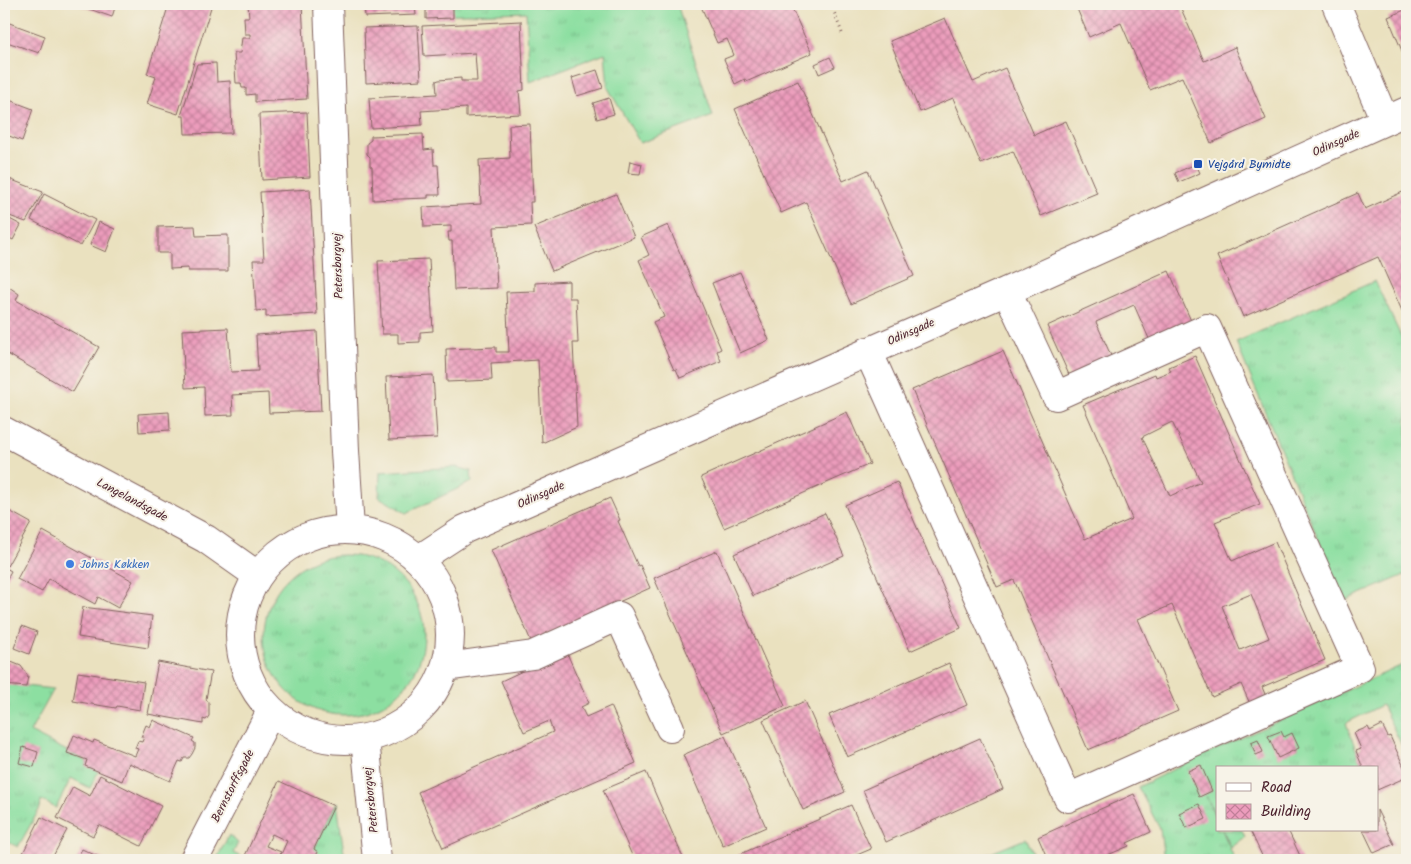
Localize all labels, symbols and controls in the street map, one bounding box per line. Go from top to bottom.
street label: Odinsgade [1309,124,1363,162]
place label: Vejgård Bymidte [1208,155,1291,174]
marker: Vejgård Bymidte [1192,158,1204,170]
street label: Petersborgvej [327,232,349,299]
street label: Odinsgade [884,313,938,351]
street label: Langelandsgade [93,473,172,527]
street label: Odinsgade [514,476,568,514]
place label: Johns Køkken [80,555,149,574]
marker: Johns Køkken [64,558,76,570]
street label: Bernstorffsgade [207,746,260,826]
street label: Petersborgvej [358,765,384,834]
legend [1216,766,1378,832]
text: Road [1261,776,1292,800]
text: Building [1261,800,1311,824]

